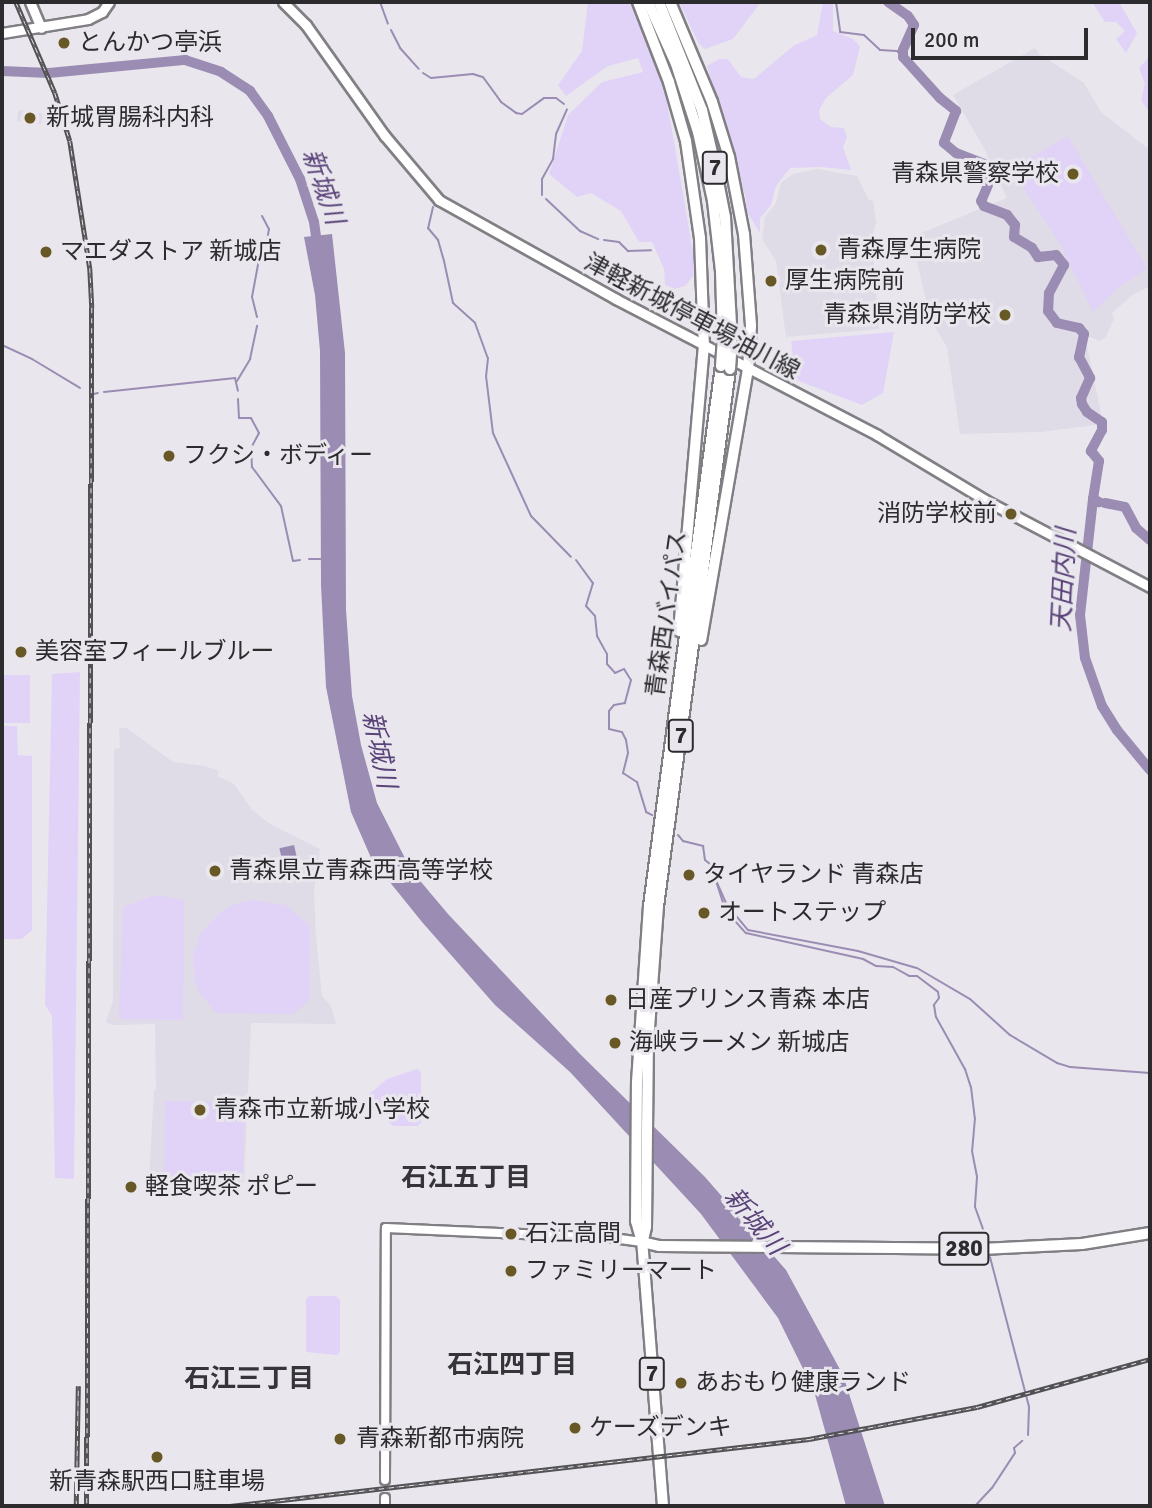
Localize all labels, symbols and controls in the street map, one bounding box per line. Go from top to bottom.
scale bar [914,14,1091,58]
text: 200 m [924,27,979,53]
place label: とんかつ亭浜 [78,29,222,57]
marker: とんかつ亭浜 [56,35,72,51]
place label: 新城胃腸科内科 [46,104,214,132]
marker: 新城胃腸科内科 [20,108,40,128]
water label: 新城川 [295,145,349,229]
road number: 7 [701,148,729,188]
place label: 青森県警察学校 [891,160,1059,188]
marker: 青森県警察学校 [1065,166,1081,182]
place label: 青森厚生病院 [837,236,981,264]
place label: マエダストア 新城店 [60,238,281,266]
marker: 青森厚生病院 [811,240,831,260]
marker: マエダストア 新城店 [38,244,54,260]
street label: 津軽新城停車場油川線 [579,248,805,386]
place label: 厚生病院前 [785,267,905,295]
marker: 厚生病院前 [763,273,779,289]
place label: 青森県消防学校 [823,301,991,329]
marker: 青森県消防学校 [997,307,1013,323]
place label: フクシ・ボディー [183,442,375,470]
marker: フクシ・ボディー [161,448,177,464]
place label: 消防学校前 [877,500,997,528]
marker: 消防学校前 [1003,506,1019,522]
water label: 天田内川 [1047,527,1083,633]
street label: 青森西バイパス [641,529,693,699]
place label: 美容室フィールブルー [35,638,275,666]
marker: 美容室フィールブルー [13,644,29,660]
water label: 新城川 [355,709,401,791]
road number: 7 [667,716,695,756]
place label: 青森県立青森西高等学校 [229,857,493,885]
place label: タイヤランド 青森店 [703,861,924,889]
marker: 青森県立青森西高等学校 [207,863,223,879]
marker: タイヤランド 青森店 [681,867,697,883]
place label: オートステップ [718,899,886,927]
marker: オートステップ [696,905,712,921]
place label: 日産プリンス青森 本店 [625,986,870,1014]
marker: 日産プリンス青森 本店 [603,992,619,1008]
place label: 海峡ラーメン 新城店 [629,1029,850,1057]
marker: 海峡ラーメン 新城店 [607,1035,623,1051]
place label: 青森市立新城小学校 [214,1096,430,1124]
marker: 青森市立新城小学校 [192,1102,208,1118]
district label: 石江五丁目 [401,1163,531,1195]
place label: 軽食喫茶 ポピー [145,1173,318,1201]
marker: 軽食喫茶 ポピー [123,1179,139,1195]
water label: 新城川 [717,1182,791,1262]
place label: 石江高間 [525,1220,621,1248]
marker: 石江高間 [503,1226,519,1242]
road number: 280 [938,1230,990,1268]
place label: ファミリーマート [525,1257,717,1285]
marker: ファミリーマート [503,1263,519,1279]
district label: 石江四丁目 [447,1350,577,1382]
road number: 7 [638,1354,666,1394]
district label: 石江三丁目 [184,1364,314,1396]
place label: あおもり健康ランド [695,1369,911,1397]
marker: あおもり健康ランド [673,1375,689,1391]
place label: ケーズデンキ [589,1414,733,1442]
marker: ケーズデンキ [567,1420,583,1436]
place label: 青森新都市病院 [356,1425,524,1453]
marker: 青森新都市病院 [330,1429,350,1449]
marker: 新青森駅西口駐車場 [149,1449,165,1465]
place label: 新青森駅西口駐車場 [49,1468,265,1496]

